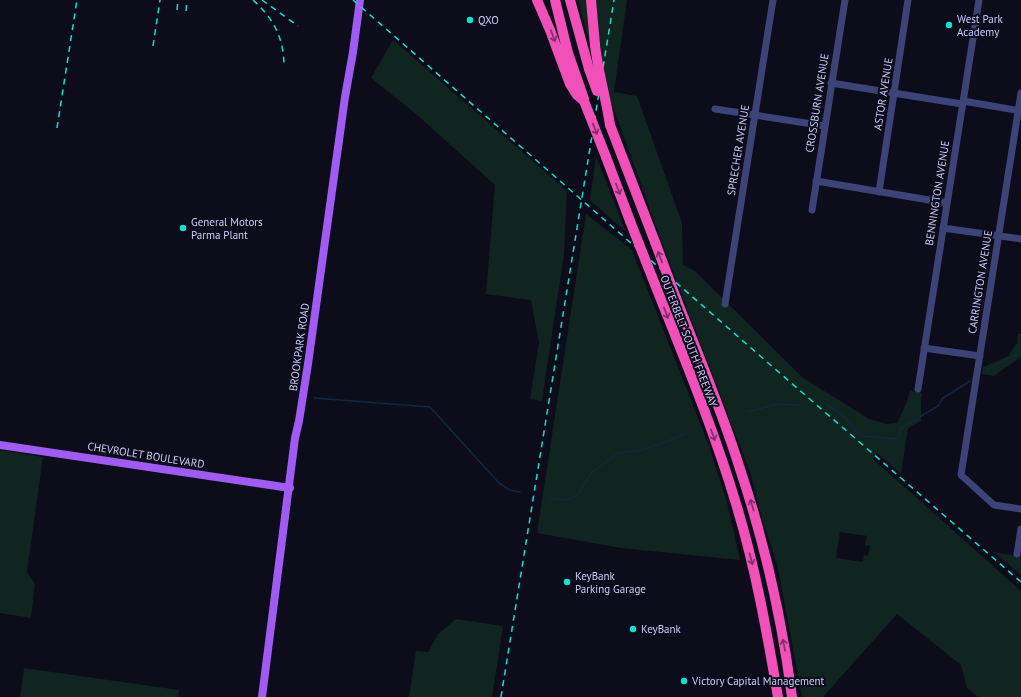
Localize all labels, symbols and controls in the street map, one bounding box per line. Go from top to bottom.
place label: West Park Academy [957,12,1003,39]
place label: QXO [478,13,499,27]
marker: QXO [465,15,475,25]
marker: West Park Academy [944,20,954,30]
one-way arrow [549,29,557,41]
street label: CROSSBURN AVENUE [802,52,832,154]
street label: ASTOR AVENUE [870,57,896,131]
street label: SPRECHER AVENUE [724,104,752,196]
one-way arrow [592,122,600,134]
street label: BENNINGTON AVENUE [922,139,952,246]
one-way arrow [615,182,623,194]
place label: General Motors Parma Plant [191,215,263,242]
marker: General Motors Parma Plant [178,223,188,233]
street label: CARRINGTON AVENUE [965,229,995,335]
one-way arrow [656,252,664,264]
street label: OUTERBELT SOUTH FREEWAY [657,273,721,410]
street label: BROOKPARK ROAD [286,302,312,392]
one-way arrow [663,307,670,319]
one-way arrow [709,428,717,440]
street label: CHEVROLET BOULEVARD [87,439,205,471]
one-way arrow [748,498,755,511]
one-way arrow [748,552,756,565]
place label: KeyBank Parking Garage [575,569,646,596]
marker: KeyBank Parking Garage [562,577,572,587]
place label: KeyBank [641,622,682,636]
marker: KeyBank [628,624,638,634]
one-way arrow [780,638,788,651]
place label: Victory Capital Management [691,674,825,688]
marker: Victory Capital Management [679,676,689,686]

